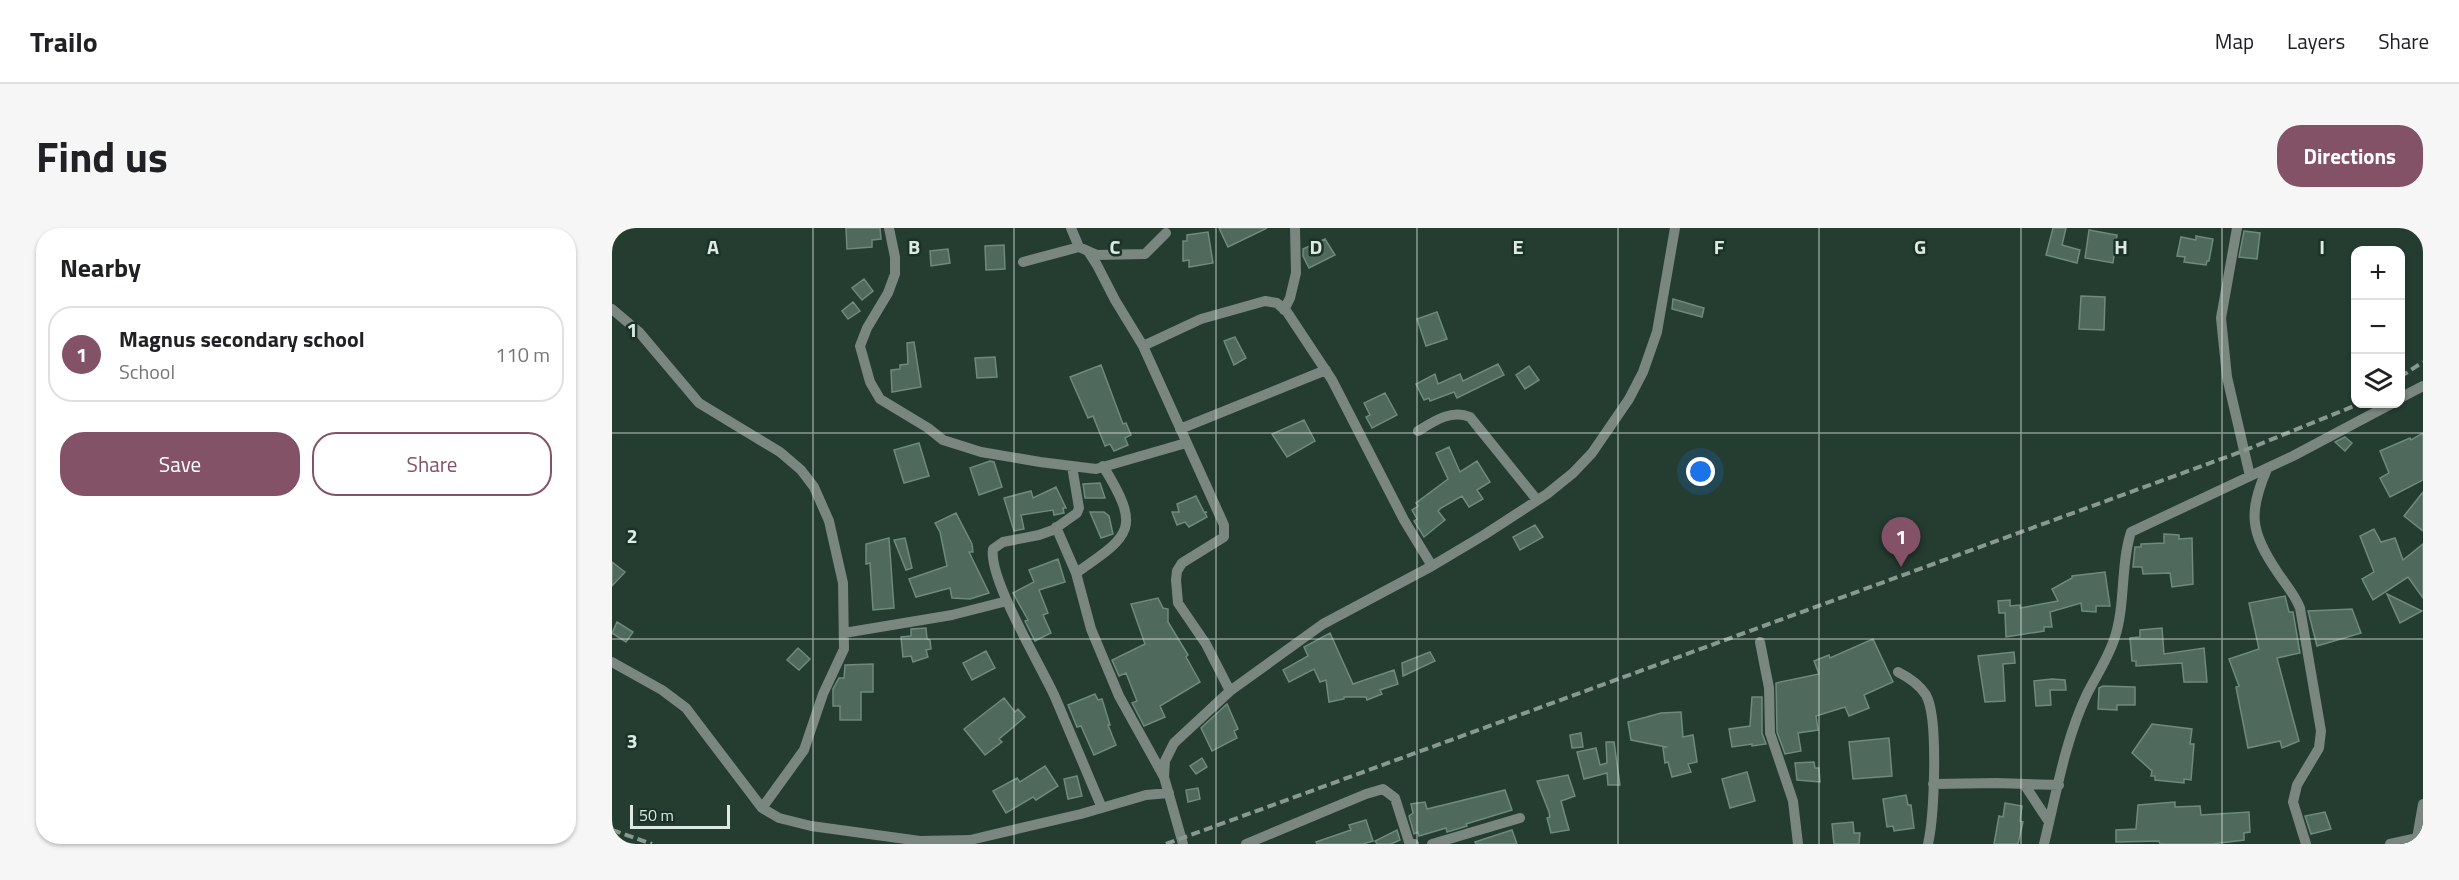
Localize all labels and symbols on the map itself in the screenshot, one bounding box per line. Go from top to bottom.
text: A [707,231,719,262]
text: B [908,231,920,262]
text: C [1110,231,1121,262]
text: D [1310,231,1322,262]
text: E [1512,231,1524,262]
text: F [1714,231,1725,262]
text: G [1914,231,1926,262]
text: H [2114,231,2128,262]
text: I [2319,231,2325,262]
text: 1 [626,314,638,345]
your location [1686,457,1715,486]
pin: 1 [1882,518,1920,567]
text: 2 [626,520,638,551]
text: 3 [626,725,638,756]
scale bar [630,802,730,830]

